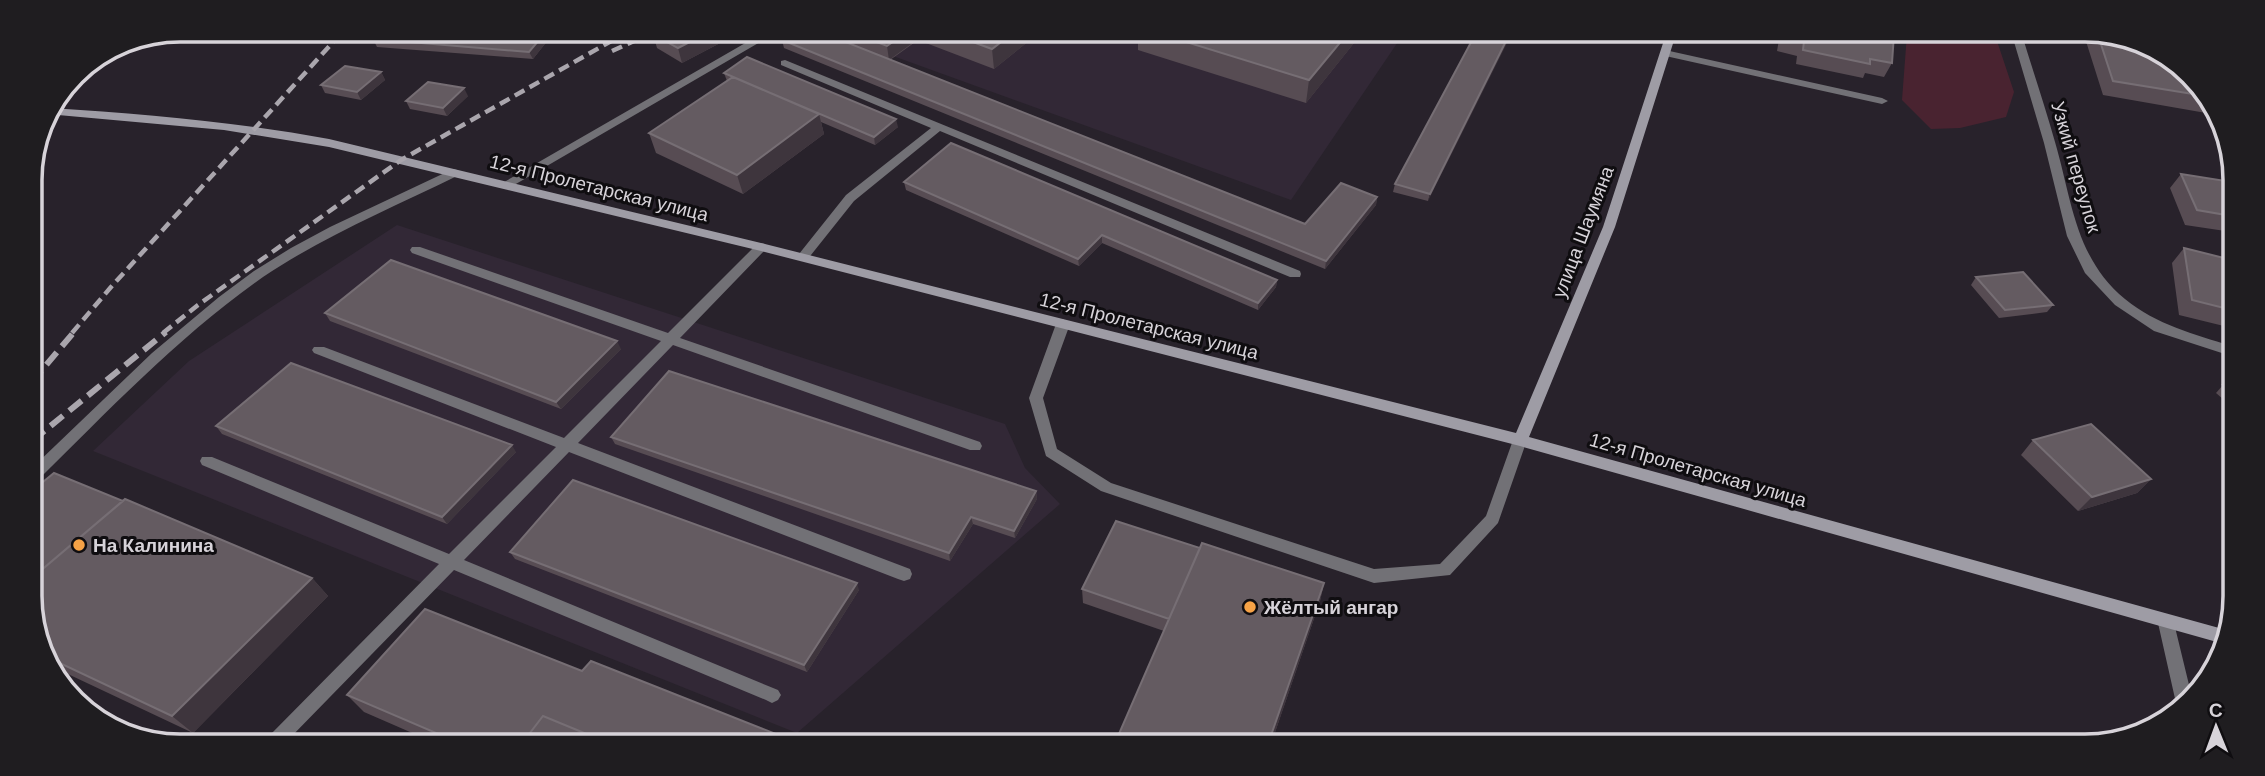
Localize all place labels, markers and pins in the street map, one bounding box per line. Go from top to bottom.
place label: На Калинина [93,535,214,556]
marker: На Калинина [71,537,87,553]
place label: Жёлтый ангар [1263,597,1398,618]
marker: Жёлтый ангар [1242,599,1258,615]

